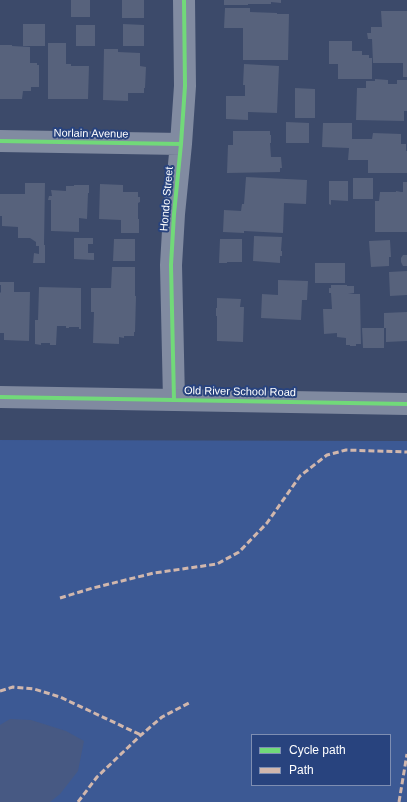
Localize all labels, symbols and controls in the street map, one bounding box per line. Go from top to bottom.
street label: Norlain Avenue [53,127,129,141]
street label: Hondo Street [158,166,176,232]
street label: Old River School Road [184,384,296,400]
legend [251,734,391,786]
text: Cycle path [289,743,346,757]
text: Path [289,763,314,777]

